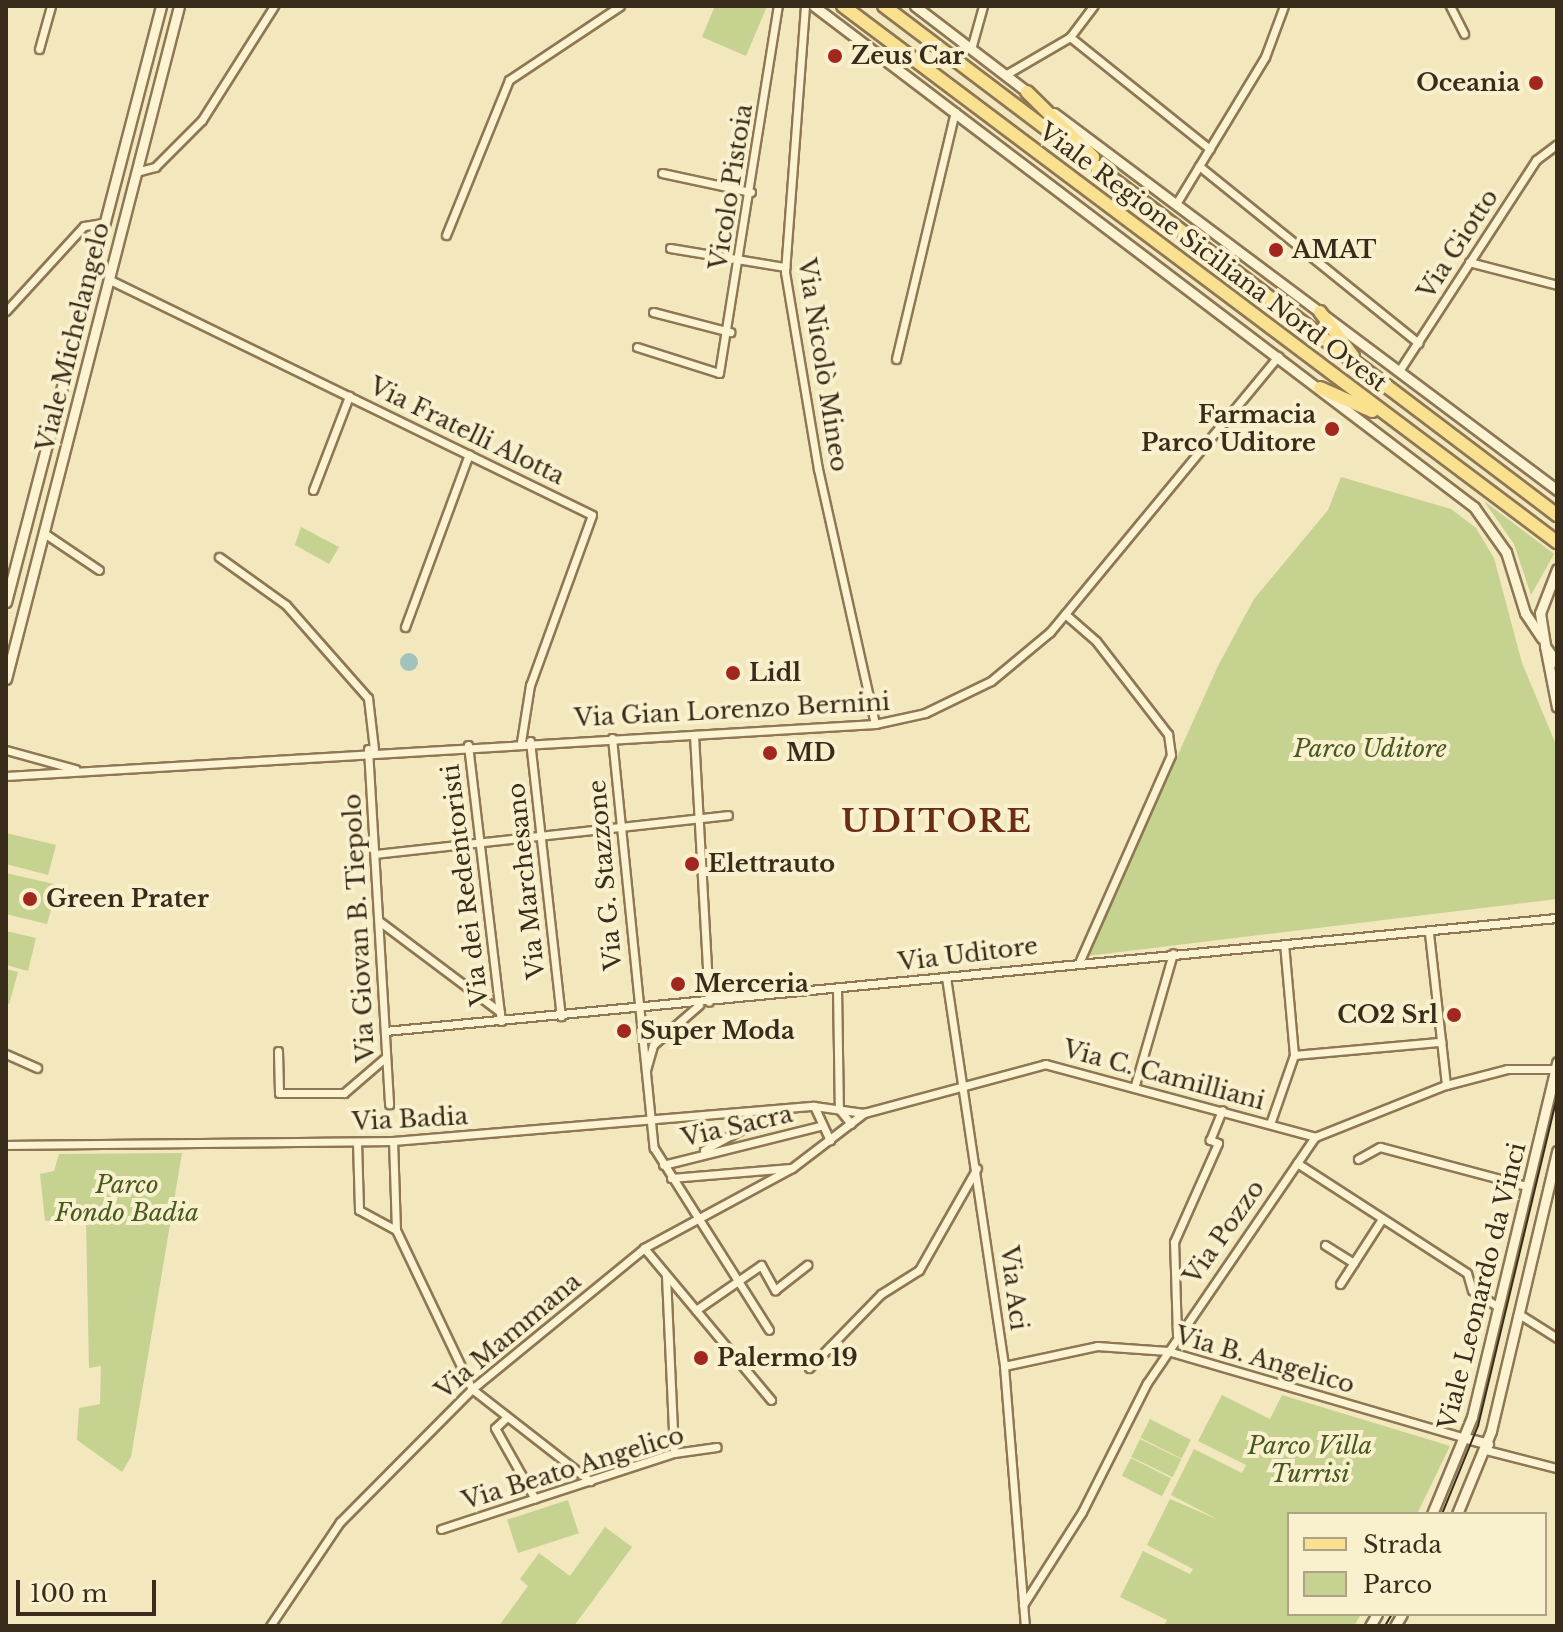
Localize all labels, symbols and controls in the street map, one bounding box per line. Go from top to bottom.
place label: Zeus Car [851,42,964,70]
marker: Zeus Car [826,47,844,65]
place label: Oceania [1416,69,1520,97]
marker: Oceania [1527,74,1545,92]
street label: Vicolo Pistoia [704,102,758,272]
street label: Viale Regione Siciliana Nord Ovest [1033,117,1393,397]
street label: Via Giotto [1412,184,1504,304]
street label: Viale Michelangelo [31,219,115,455]
place label: AMAT [1292,236,1376,264]
marker: AMAT [1267,241,1285,259]
street label: Via Nicolò Mineo [792,256,854,474]
street label: Via Fratelli Alotta [364,371,570,491]
place label: Farmacia Parco Uditore [1141,401,1316,457]
marker: Farmacia Parco Uditore [1323,420,1341,438]
place label: Lidl [749,659,801,687]
marker: Lidl [724,664,742,682]
street label: Via Gian Lorenzo Bernini [573,687,891,733]
park label: Parco Uditore [1293,735,1447,763]
place label: MD [786,739,836,767]
marker: MD [761,744,779,762]
street label: Via dei Redentoristi [436,762,494,1008]
street label: Via G. Stazzone [582,778,628,972]
street label: Via Marchesano [501,781,551,981]
street label: Via Giovan B. Tiepolo [338,792,380,1064]
district label: UDITORE [841,802,1033,840]
place label: Elettrauto [708,850,835,878]
marker: Elettrauto [683,855,701,873]
place label: Green Prater [46,885,209,913]
marker: Green Prater [21,890,39,908]
street label: Via Uditore [896,931,1040,977]
place label: Merceria [694,970,809,998]
marker: Merceria [669,975,687,993]
place label: CO2 Srl [1337,1001,1438,1029]
marker: CO2 Srl [1445,1006,1463,1024]
place label: Super Moda [640,1017,795,1045]
marker: Super Moda [615,1022,633,1040]
street label: Via C. Camilliani [1060,1034,1268,1116]
street label: Via Sacra [679,1099,795,1153]
street label: Via Badia [351,1102,469,1136]
street label: Viale Leonardo da Vinci [1432,1139,1532,1433]
park label: Parco Fondo Badia [55,1171,199,1227]
street label: Via Pozzo [1178,1174,1270,1290]
street label: Via Aci [994,1243,1034,1333]
street label: Via Mammana [429,1267,587,1405]
street label: Via B. Angelico [1172,1320,1358,1400]
place label: Palermo 19 [717,1344,858,1372]
marker: Palermo 19 [692,1349,710,1367]
street label: Via Beato Angelico [458,1420,688,1516]
park label: Parco Villa Turrisi [1248,1432,1372,1488]
legend [1287,1512,1547,1616]
text: Strada [1363,1530,1442,1559]
scale bar [20,1564,160,1614]
text: Parco [1363,1570,1432,1599]
text: 100 m [30,1579,108,1608]

